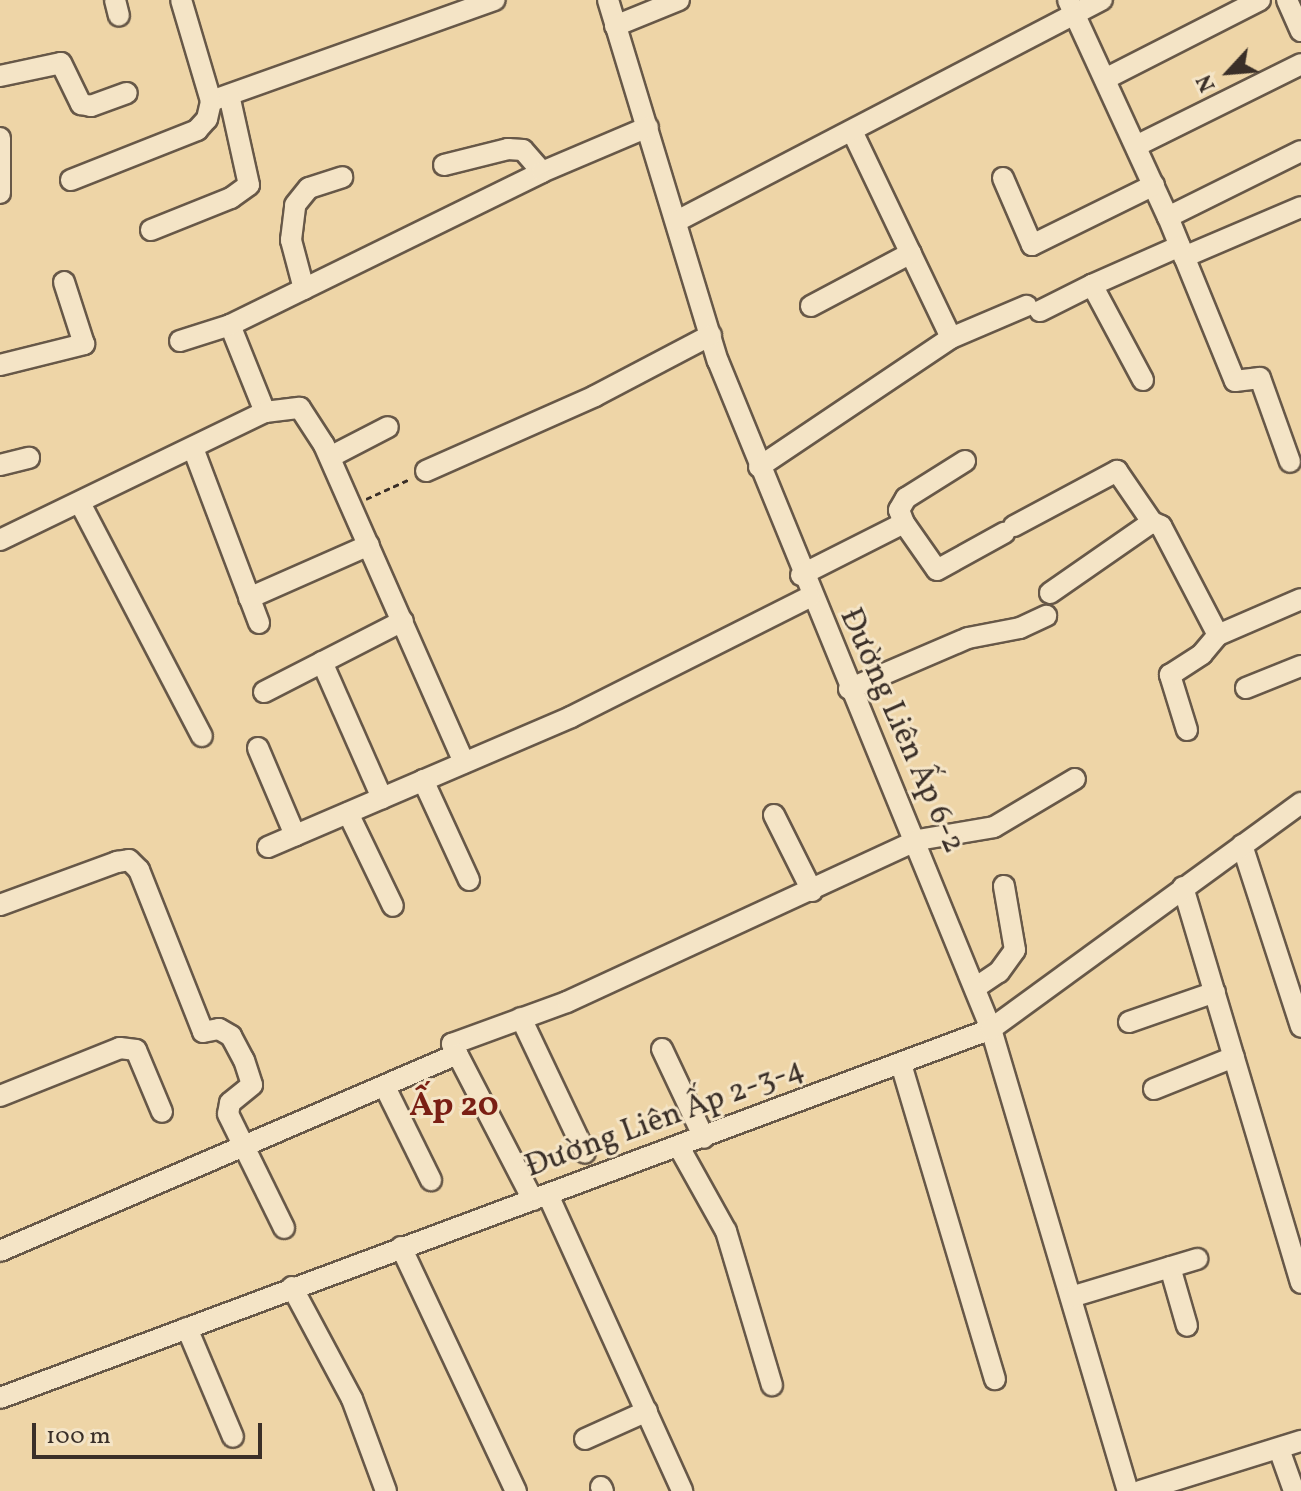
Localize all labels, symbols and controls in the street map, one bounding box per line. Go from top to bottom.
north arrow [1189,32,1269,112]
text: N [1190,69,1224,97]
street label: Đường Liên Ấp 6-2 [830,603,972,859]
street label: Đường Liên Ấp 2-3-4 [520,1051,810,1187]
district label: Ấp 20 [409,1087,499,1127]
scale bar [36,1407,266,1457]
text: 100 m [46,1420,111,1454]

